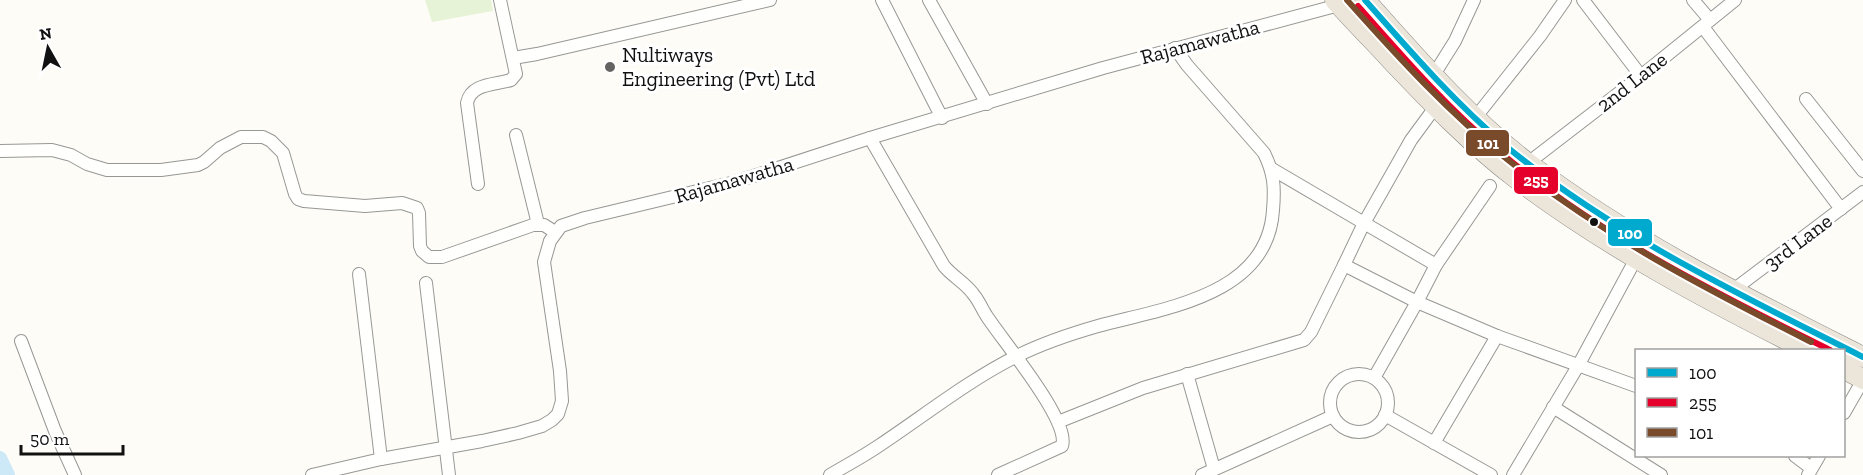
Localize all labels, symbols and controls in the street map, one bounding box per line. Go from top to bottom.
street label: Rajamawatha [1138,14,1262,70]
north arrow [18,18,78,78]
text: N [38,23,53,44]
place label: Nultiways Engineering (Pvt) Ltd [622,42,816,91]
street label: 2nd Lane [1591,46,1672,117]
marker: Nultiways Engineering (Pvt) Ltd [603,60,617,74]
line badge: 101 [1465,129,1510,157]
text: 101 [1477,134,1500,153]
street label: Rajamawatha [672,151,796,209]
line badge: 255 [1513,166,1559,195]
text: 255 [1523,171,1549,190]
street label: 3rd Lane [1759,208,1837,275]
unlabelled marker [1588,216,1600,228]
line badge: 100 [1607,218,1653,247]
text: 100 [1618,224,1642,243]
legend [1635,349,1845,457]
text: 100 [1689,362,1717,384]
text: 255 [1689,392,1717,414]
scale bar [21,418,123,456]
text: 101 [1689,422,1713,444]
text: 50 m [30,428,70,450]

